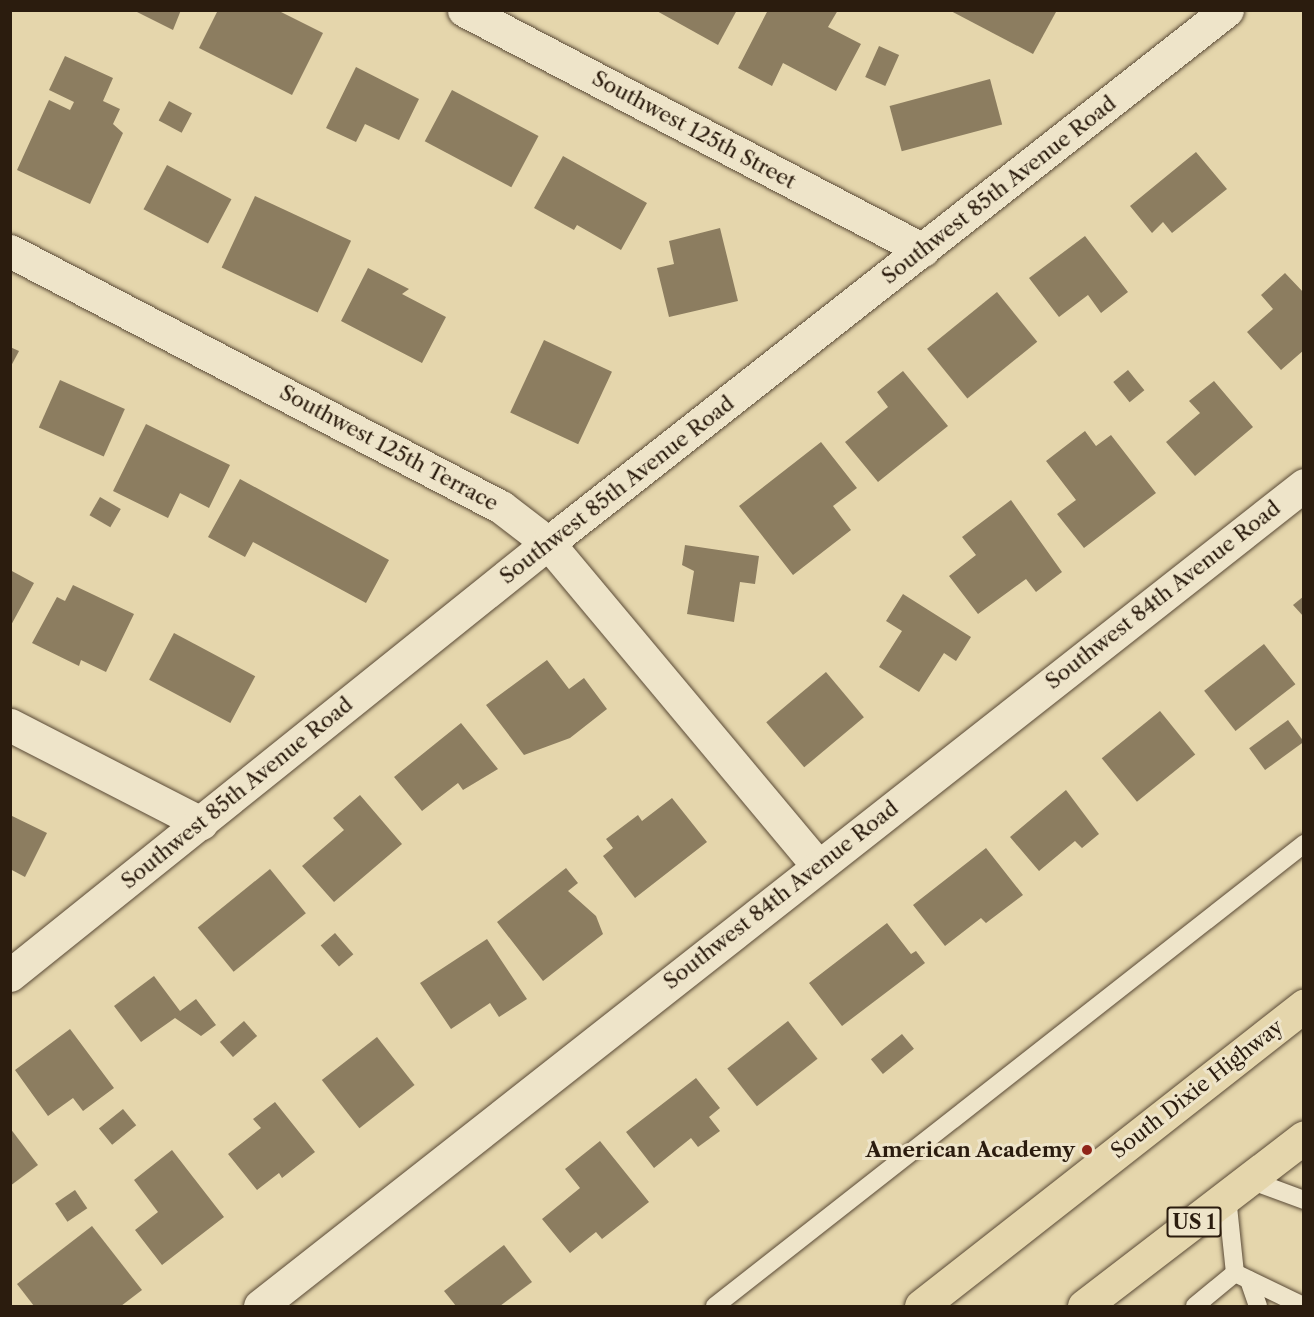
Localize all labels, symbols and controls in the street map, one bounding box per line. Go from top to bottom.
street label: Southwest 125th Street [588,66,800,194]
street label: Southwest 85th Avenue Road [877,90,1121,290]
street label: Southwest 125th Terrace [275,379,503,517]
street label: Southwest 85th Avenue Road [495,390,739,590]
street label: Southwest 84th Avenue Road [1040,495,1286,695]
street label: Southwest 85th Avenue Road [116,692,358,894]
street label: Southwest 84th Avenue Road [658,795,904,995]
street label: South Dixie Highway [1106,1014,1288,1164]
place label: American Academy [865,1137,1075,1163]
marker: American Academy [1080,1143,1094,1157]
road number: US 1 [1166,1205,1222,1239]

